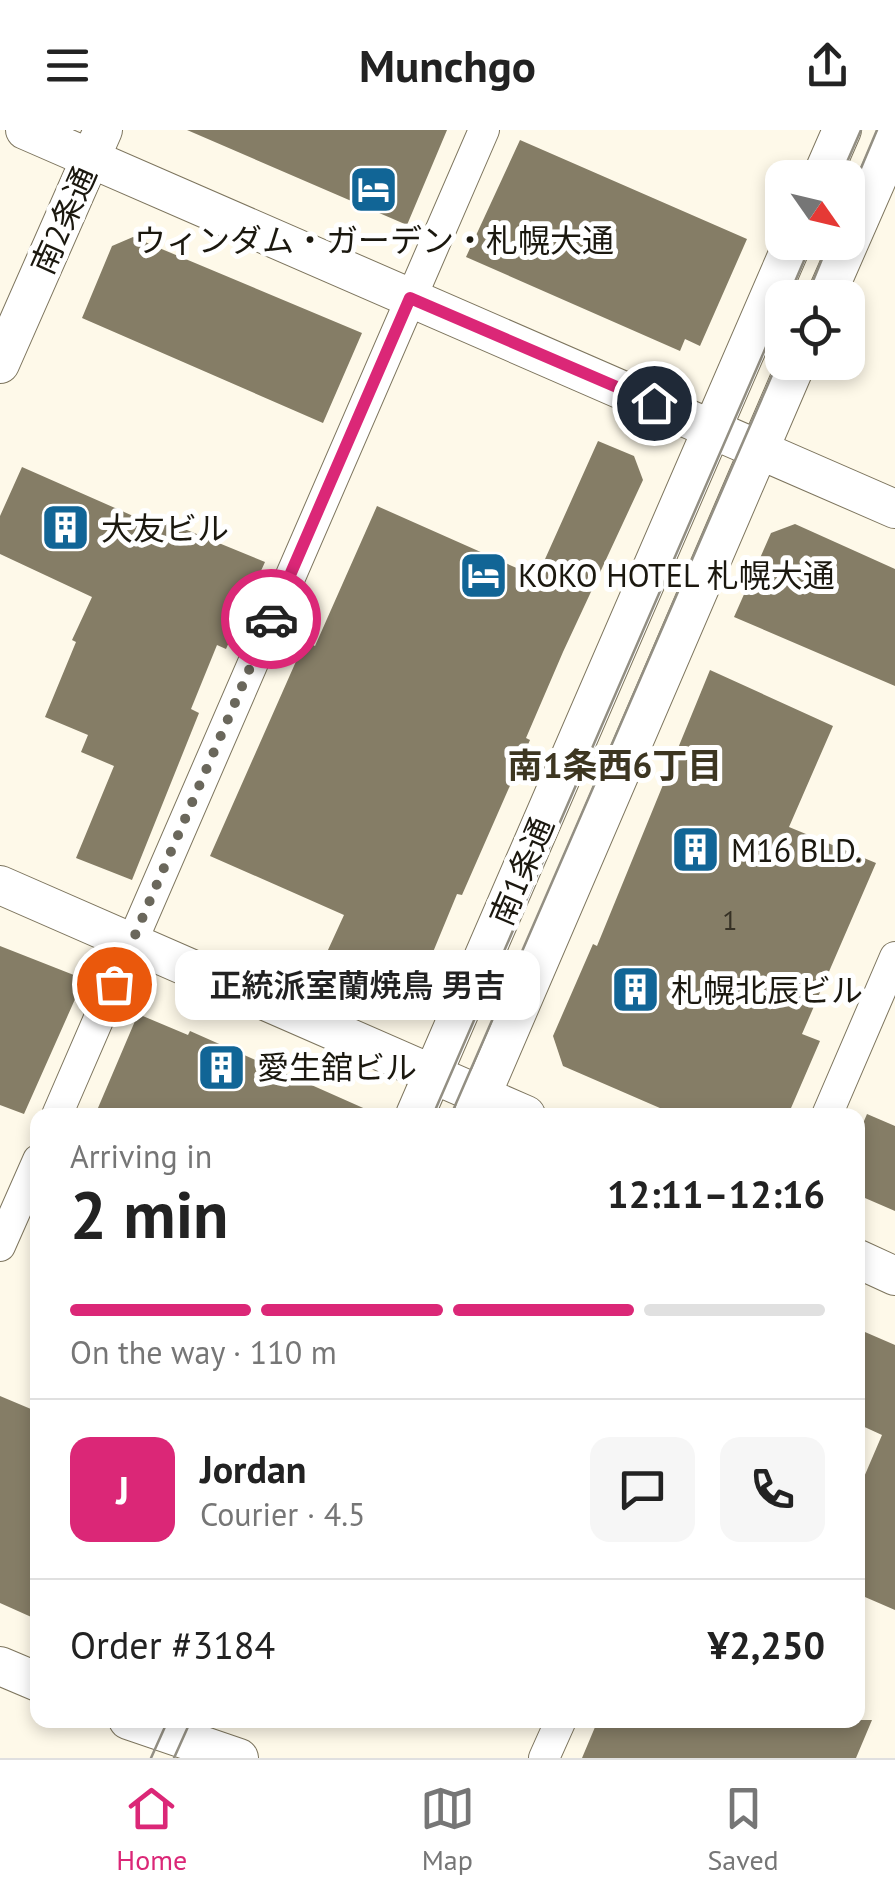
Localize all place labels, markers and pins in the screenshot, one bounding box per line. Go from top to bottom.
hotel icon: ウィンダム・ガーデン・札幌大通 [348,164,400,216]
place label: ウィンダム・ガーデン・札幌大通 [134,219,614,261]
pin [612,361,697,446]
building icon: 大友ビル [40,502,92,554]
place label: 大友ビル [101,507,229,549]
hotel icon: KOKO HOTEL 札幌大通 [457,549,509,601]
place label: KOKO HOTEL 札幌大通 [518,554,835,596]
building icon: M16 BLD. [670,824,722,876]
place label: M16 BLD. [731,829,862,871]
pin [72,942,157,1027]
callout: 正統派室蘭焼鳥 男吉 [174,949,539,1019]
building icon: 札幌北辰ビル [610,964,662,1016]
place label: 札幌北辰ビル [671,969,863,1011]
building icon: 愛生舘ビル [196,1041,248,1093]
place label: 愛生舘ビル [257,1046,417,1088]

